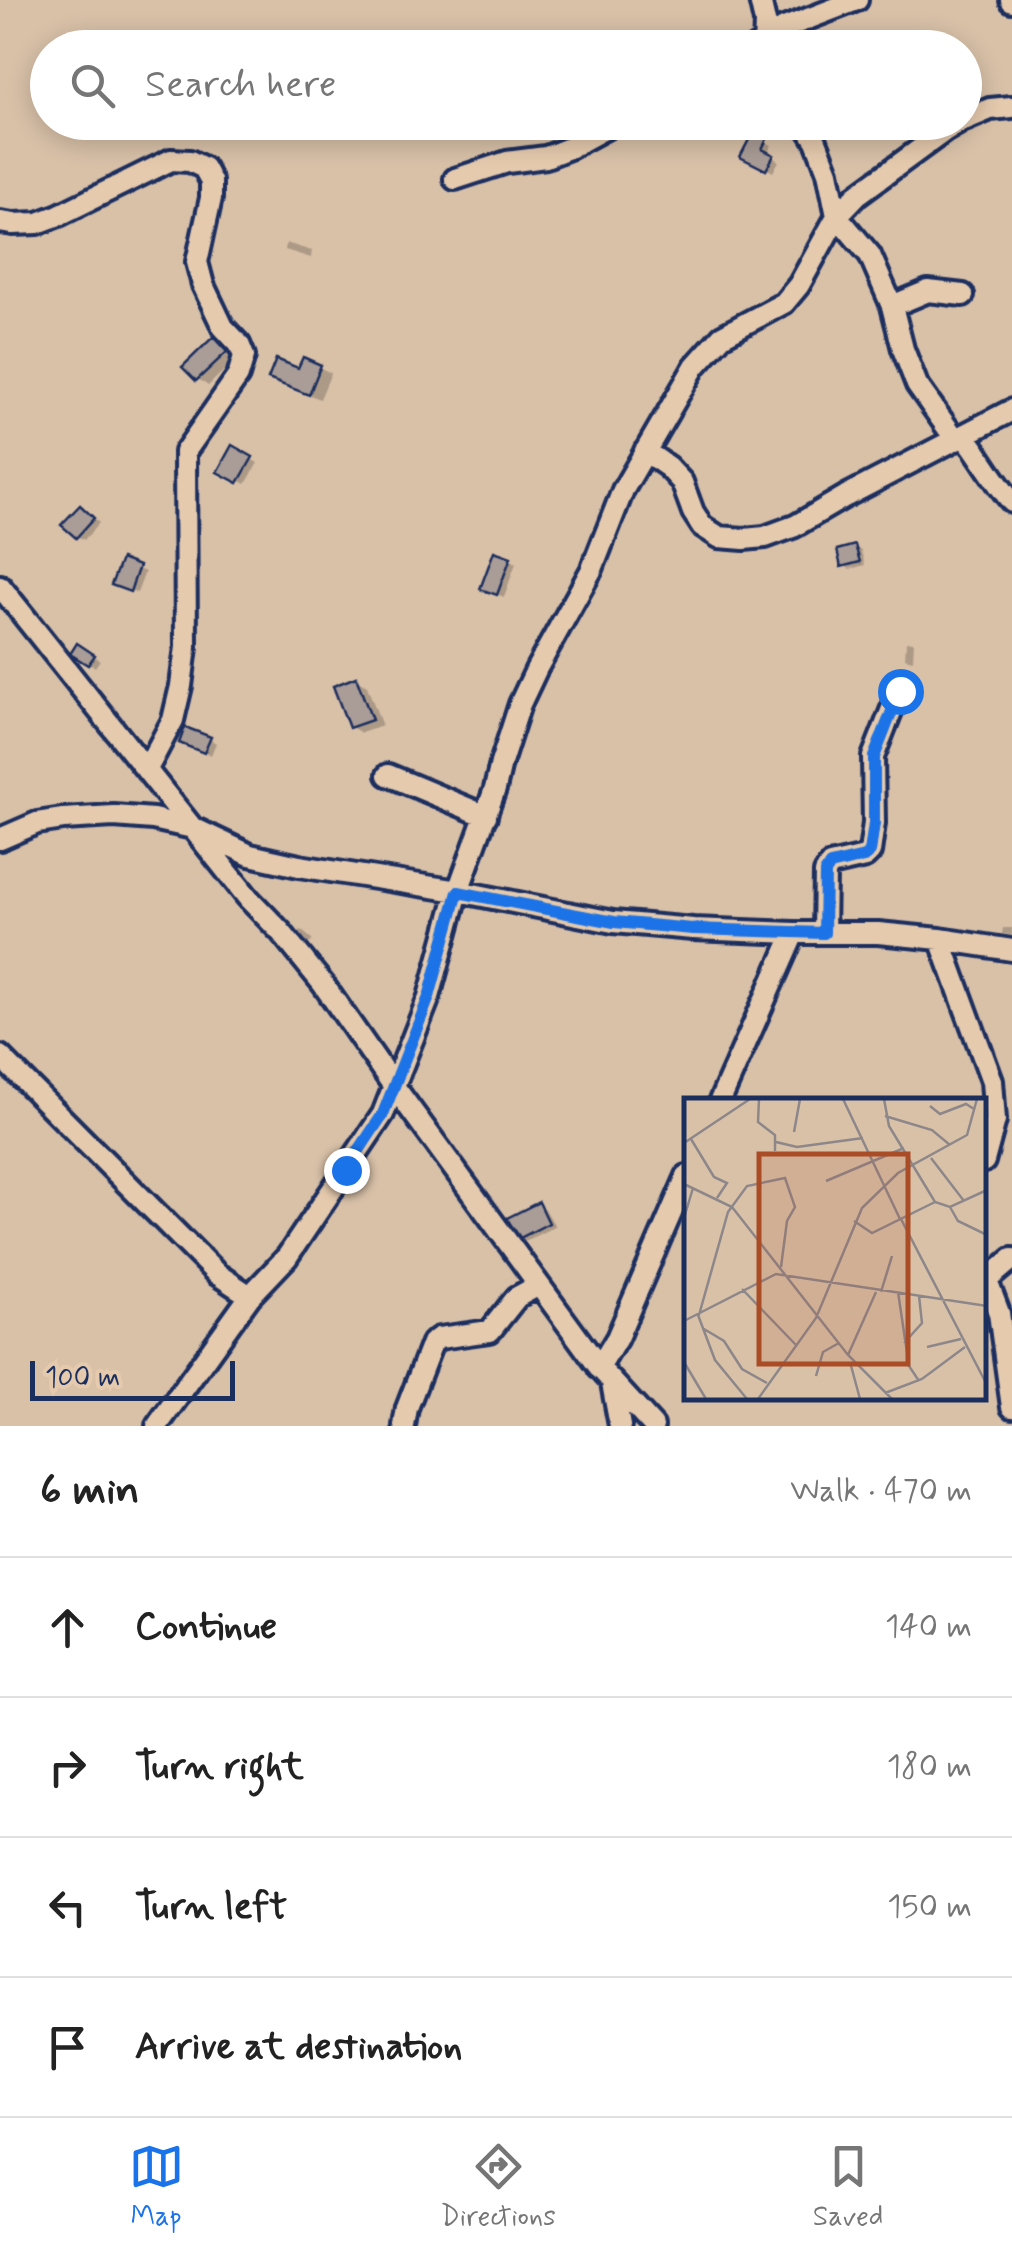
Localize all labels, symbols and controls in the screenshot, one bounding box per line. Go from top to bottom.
search box [30,30,982,140]
icon: search [65,58,120,113]
text: Search here [145,61,336,110]
route start [878,669,924,715]
inset map [684,1098,987,1401]
route end [324,1148,370,1194]
scale bar [30,1356,235,1400]
text: 100 m [45,1360,120,1397]
text: 6 min [40,1464,139,1519]
text: Walk · 470 m [790,1470,972,1512]
icon: ahead [40,1600,95,1655]
text: Continue [135,1603,277,1652]
text: 140 m [885,1606,972,1648]
icon: right [40,1740,95,1795]
text: Turn right [135,1743,304,1792]
text: 180 m [887,1746,972,1788]
icon: left [40,1880,95,1935]
text: Turn left [135,1883,287,1932]
text: 150 m [887,1886,972,1928]
icon: arrive [40,2020,95,2075]
text: Arrive at destination [135,2023,462,2072]
tab: Map [129,2139,184,2236]
tab: Directions [441,2139,556,2236]
tab: Saved [813,2139,883,2236]

